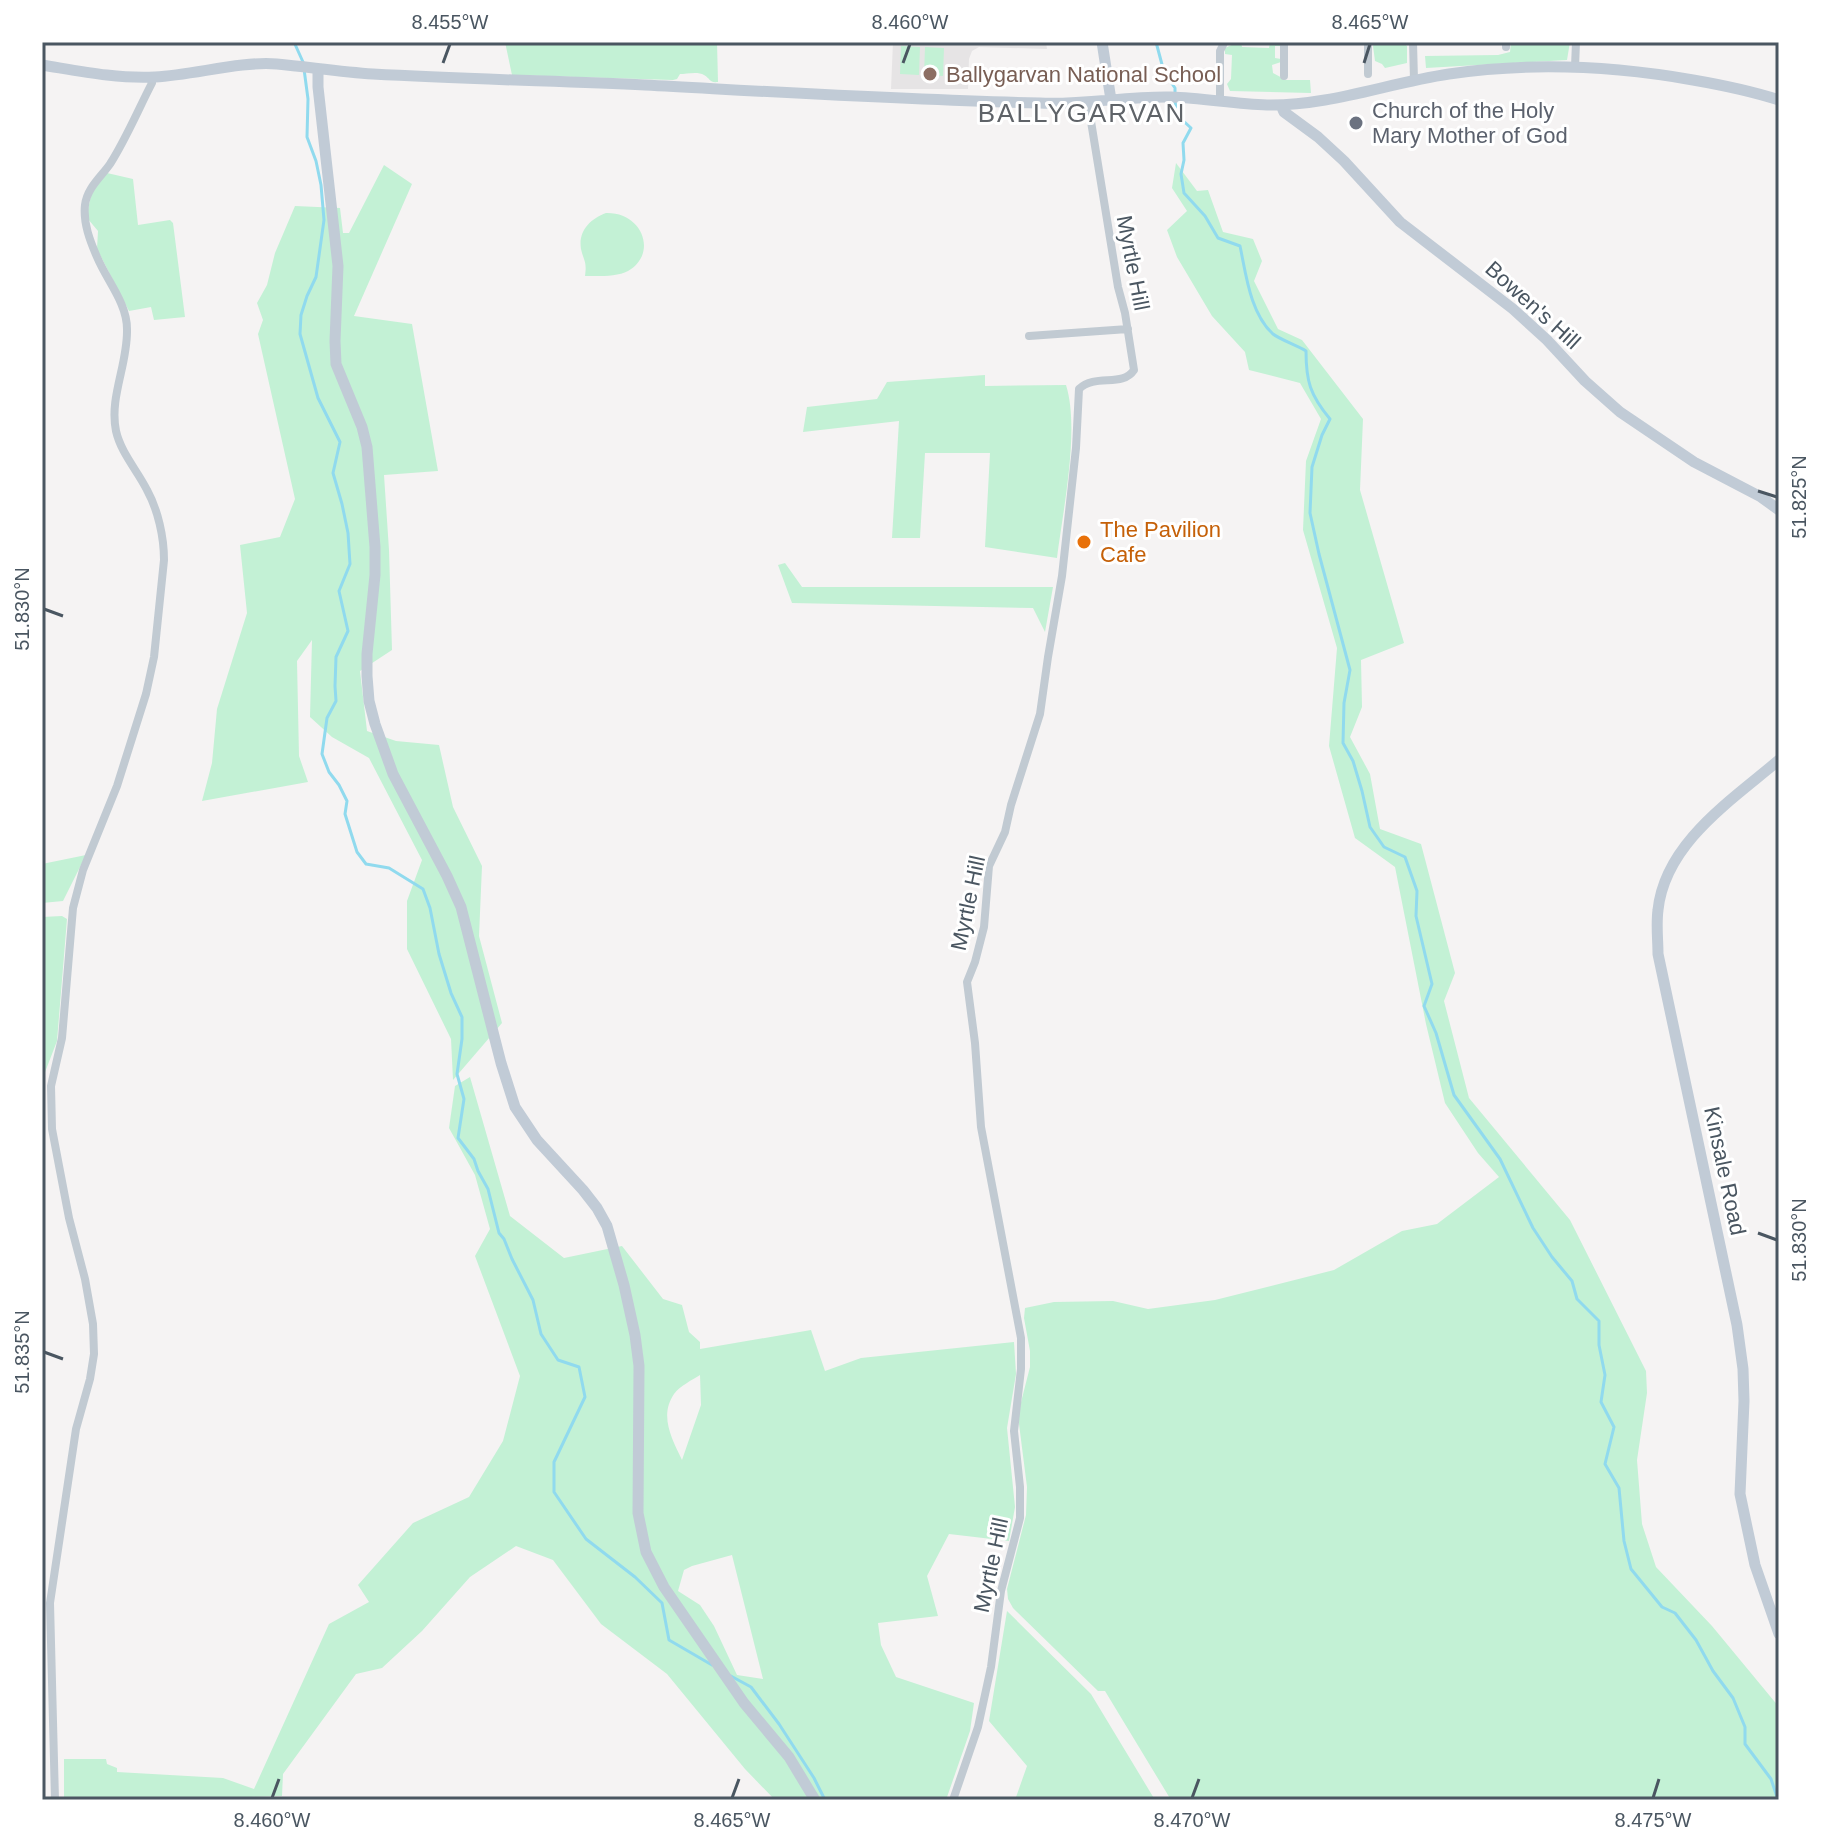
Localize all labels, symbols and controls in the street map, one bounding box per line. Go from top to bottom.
text: 8.455°W [412,11,489,33]
text: 8.460°W [872,11,949,33]
text: 8.465°W [1332,11,1409,33]
place label: Ballygarvan National School [946,62,1221,87]
marker: Ballygarvan National School [921,65,939,83]
district label: BALLYGARVAN [978,98,1186,128]
place label: Church of the Holy Mary Mother of God [1372,98,1568,148]
marker: Church of the Holy Mary Mother of God [1347,114,1365,132]
street label: Myrtle Hill [1112,213,1154,313]
street label: Bowen's Hill [1480,256,1586,354]
text: 51.825°N [1788,455,1810,539]
place label: The Pavilion Cafe [1100,517,1221,567]
marker: The Pavilion Cafe [1075,533,1093,551]
text: 51.830°N [11,567,33,651]
street label: Myrtle Hill [946,853,990,953]
street label: Kinsale Road [1699,1104,1751,1238]
text: 51.830°N [1788,1198,1810,1282]
text: 51.835°N [11,1310,33,1394]
street label: Myrtle Hill [969,1515,1013,1615]
text: 8.460°W [234,1809,311,1831]
text: 8.465°W [694,1809,771,1831]
text: 8.470°W [1154,1809,1231,1831]
text: 8.475°W [1615,1809,1692,1831]

